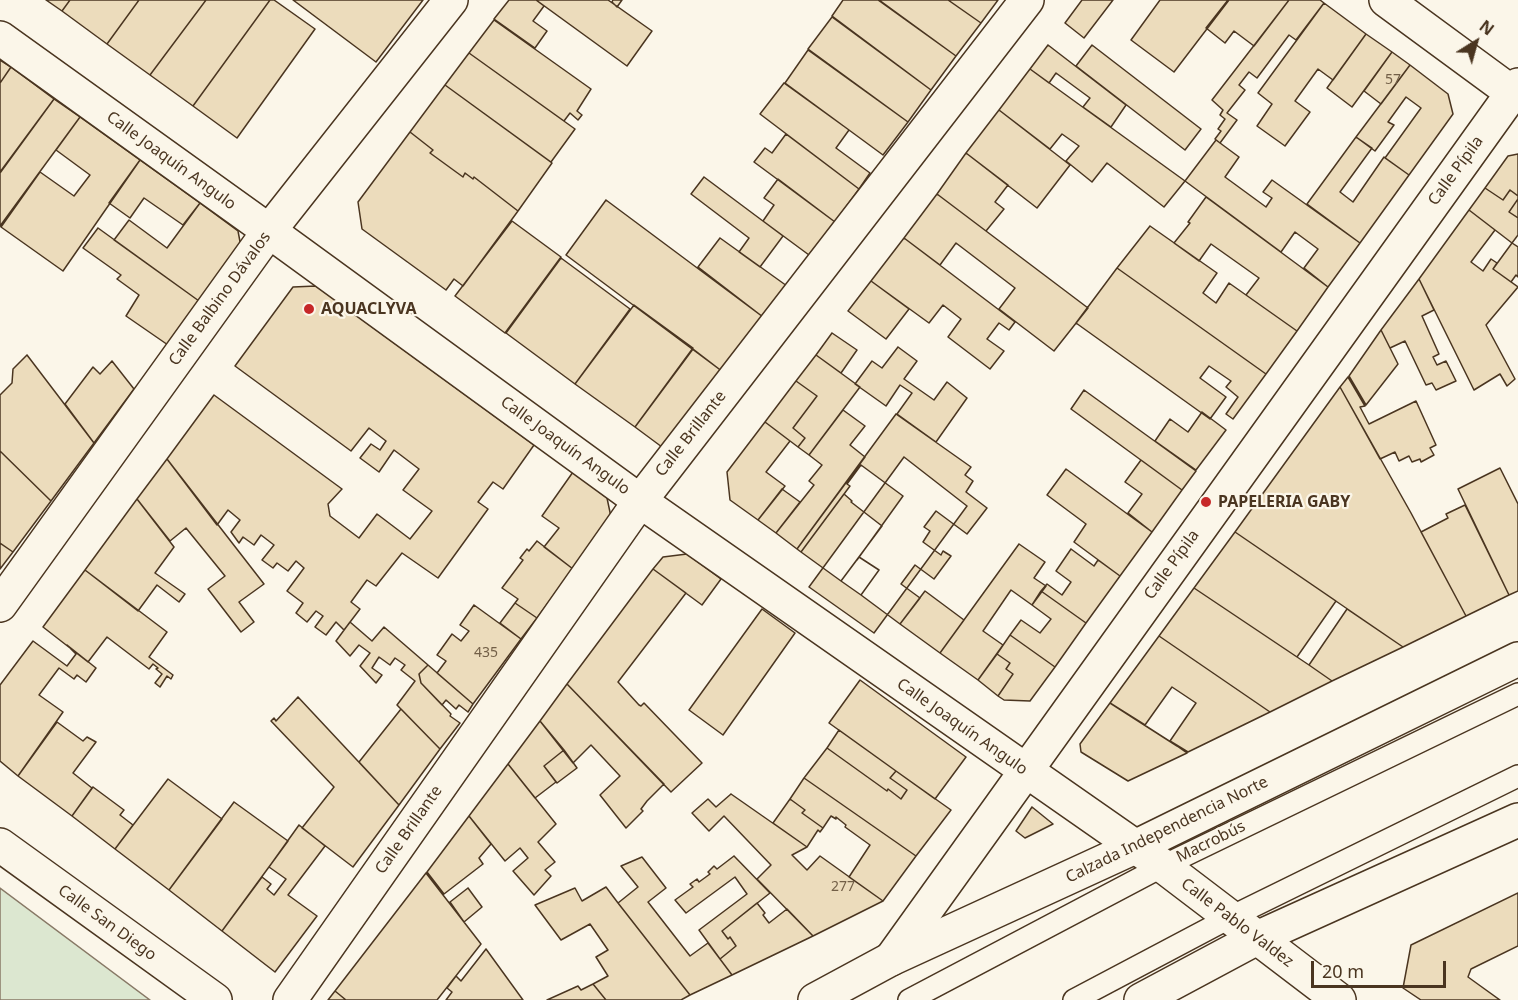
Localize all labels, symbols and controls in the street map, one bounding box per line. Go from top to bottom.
north arrow [1446,12,1506,72]
text: N [1475,15,1499,40]
house number: 57 [1385,72,1401,88]
street label: Calle Joaquín Angulo [103,108,239,214]
street label: Calle Pípila [1424,132,1488,210]
street label: Calle Balbino Dávalos [165,228,275,370]
place label: AQUACLYVA [321,299,417,319]
marker: AQUACLYVA [302,302,316,316]
street label: Calle Brillante [652,387,730,481]
street label: Calle Joaquín Angulo [497,393,633,499]
place label: PAPELERIA GABY [1218,492,1350,512]
marker: PAPELERIA GABY [1199,495,1213,509]
street label: Calle Pípila [1140,526,1204,604]
house number: 435 [474,645,498,661]
street label: Calle Joaquín Angulo [893,675,1031,779]
street label: Calzada Independencia Norte [1063,773,1271,887]
street label: Calle Brillante [371,782,447,878]
street label: Macrobús [1173,817,1249,867]
street label: Calle Pablo Valdez [1177,875,1297,971]
house number: 277 [831,879,855,895]
street label: Calle San Diego [54,881,160,965]
scale bar [1314,949,1449,987]
text: 20 m [1322,959,1364,983]

